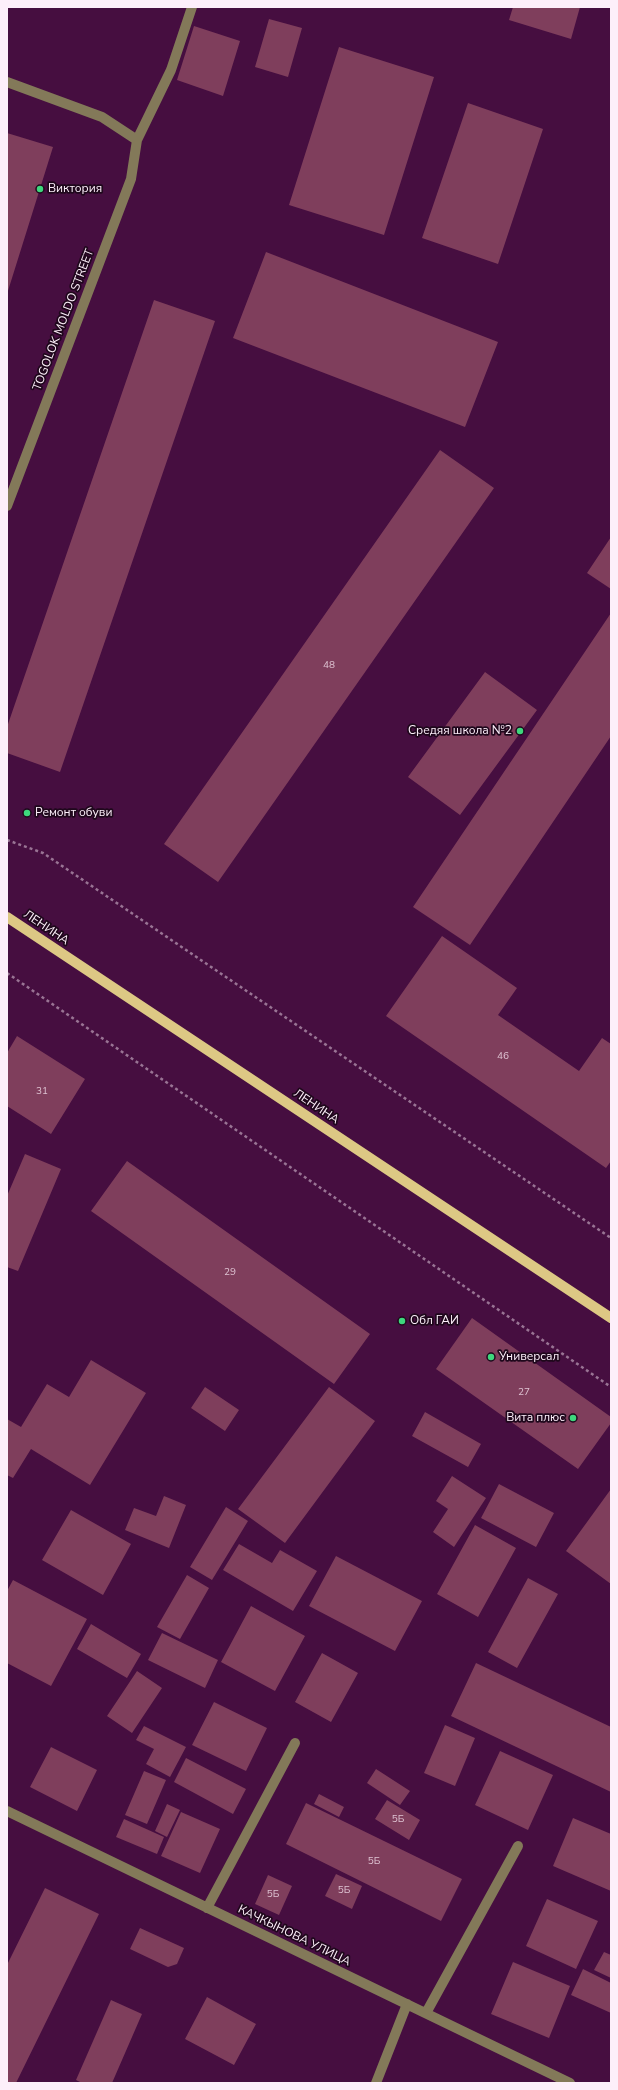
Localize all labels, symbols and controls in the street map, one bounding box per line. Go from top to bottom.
place label: Виктория [48,182,102,196]
marker: Виктория [35,184,45,194]
street label: TOGOLOK MOLDO STREET [30,247,98,393]
house number: 48 [323,660,335,672]
place label: Средяя школа №2 [408,724,512,738]
marker: Средяя школа №2 [515,726,525,736]
place label: Ремонт обуви [35,806,112,820]
marker: Ремонт обуви [22,808,32,818]
street label: ЛЕНИНА [21,908,71,948]
house number: 46 [497,1051,509,1063]
house number: 31 [36,1086,48,1098]
street label: ЛЕНИНА [291,1087,341,1127]
house number: 29 [224,1267,236,1279]
place label: Обл ГАИ [410,1314,459,1328]
marker: Обл ГАИ [397,1316,407,1326]
place label: Универсал [499,1350,559,1364]
marker: Универсал [486,1352,496,1362]
house number: 27 [518,1387,530,1399]
place label: Вита плюс [506,1411,565,1425]
marker: Вита плюс [568,1413,578,1423]
house number: 5Б [392,1814,404,1826]
house number: 5Б [368,1856,380,1868]
house number: 5Б [338,1885,350,1897]
house number: 5Б [267,1889,279,1901]
street label: КАЧКЫНОВА УЛИЦА [235,1902,353,1970]

